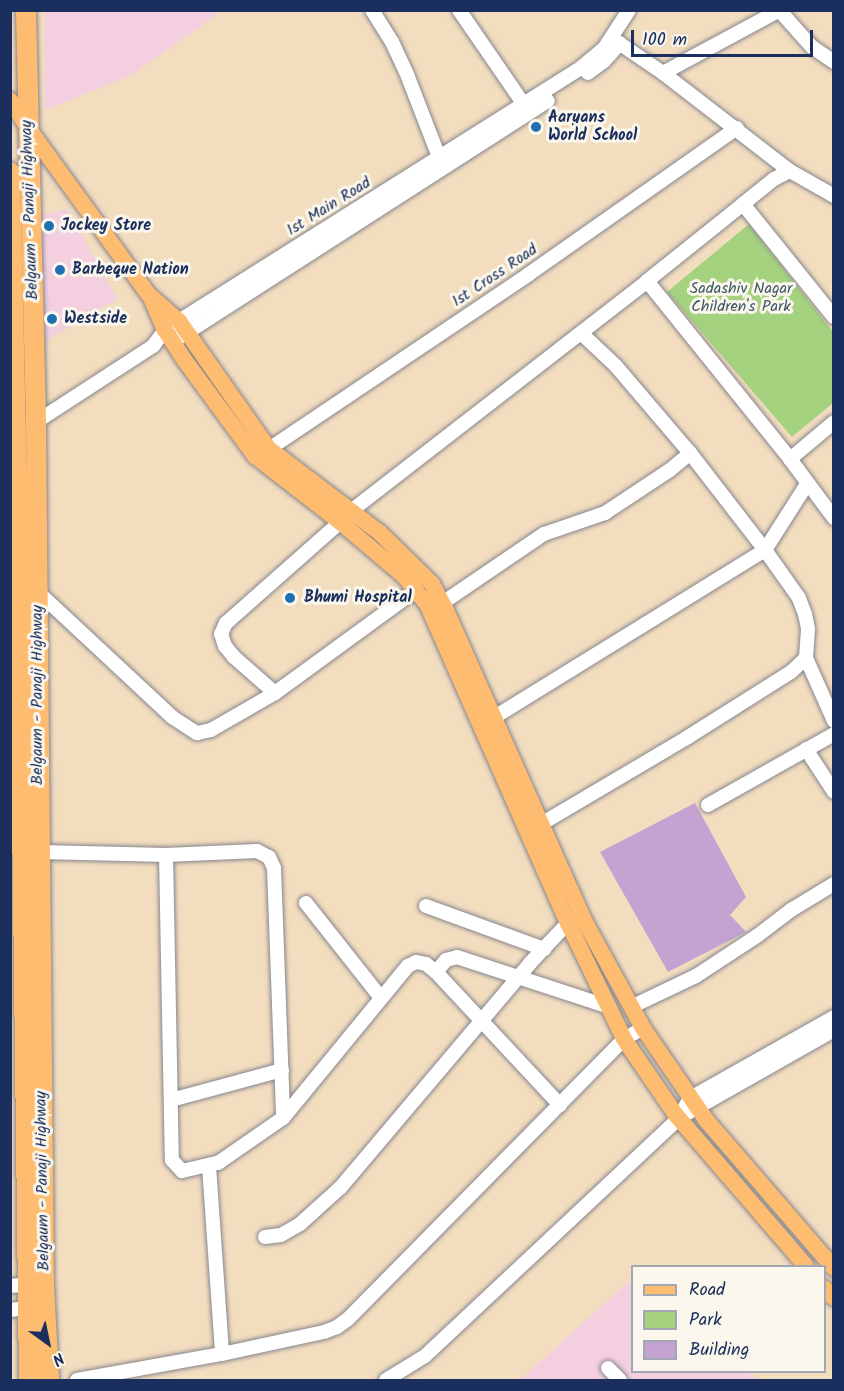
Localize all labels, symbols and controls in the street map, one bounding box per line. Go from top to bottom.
scale bar [634,18,816,56]
text: 100 m [642,26,687,55]
place label: Aaryans World School [548,108,637,146]
street label: Belgaum - Panaji Highway [17,120,43,300]
marker: Aaryans World School [529,120,543,134]
street label: 1st Main Road [283,174,375,240]
place label: Jockey Store [61,216,151,236]
marker: Jockey Store [42,219,56,233]
street label: 1st Cross Road [449,240,541,312]
place label: Barbeque Nation [72,260,189,280]
marker: Barbeque Nation [53,263,67,277]
park label: Sadashiv Nagar Children's Park [690,279,792,317]
place label: Westside [64,309,127,329]
marker: Westside [45,312,59,326]
place label: Bhumi Hospital [304,588,412,608]
marker: Bhumi Hospital [281,589,299,607]
street label: Belgaum - Panaji Highway [28,605,48,785]
street label: Belgaum - Panaji Highway [32,1091,54,1271]
legend [631,1265,826,1373]
text: Road [689,1276,725,1305]
text: Park [689,1306,722,1335]
north arrow [18,1313,78,1373]
text: Building [689,1336,749,1365]
text: N [47,1345,69,1372]

